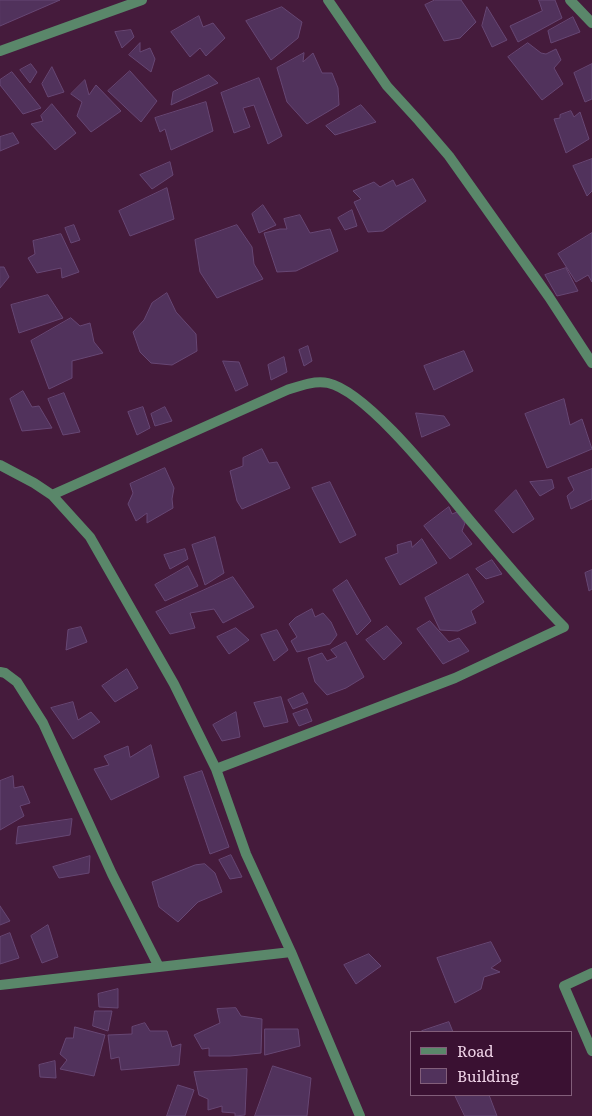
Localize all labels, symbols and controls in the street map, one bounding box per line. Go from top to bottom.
legend [410,1031,572,1096]
text: Road [457,1039,493,1062]
text: Building [457,1064,519,1087]

